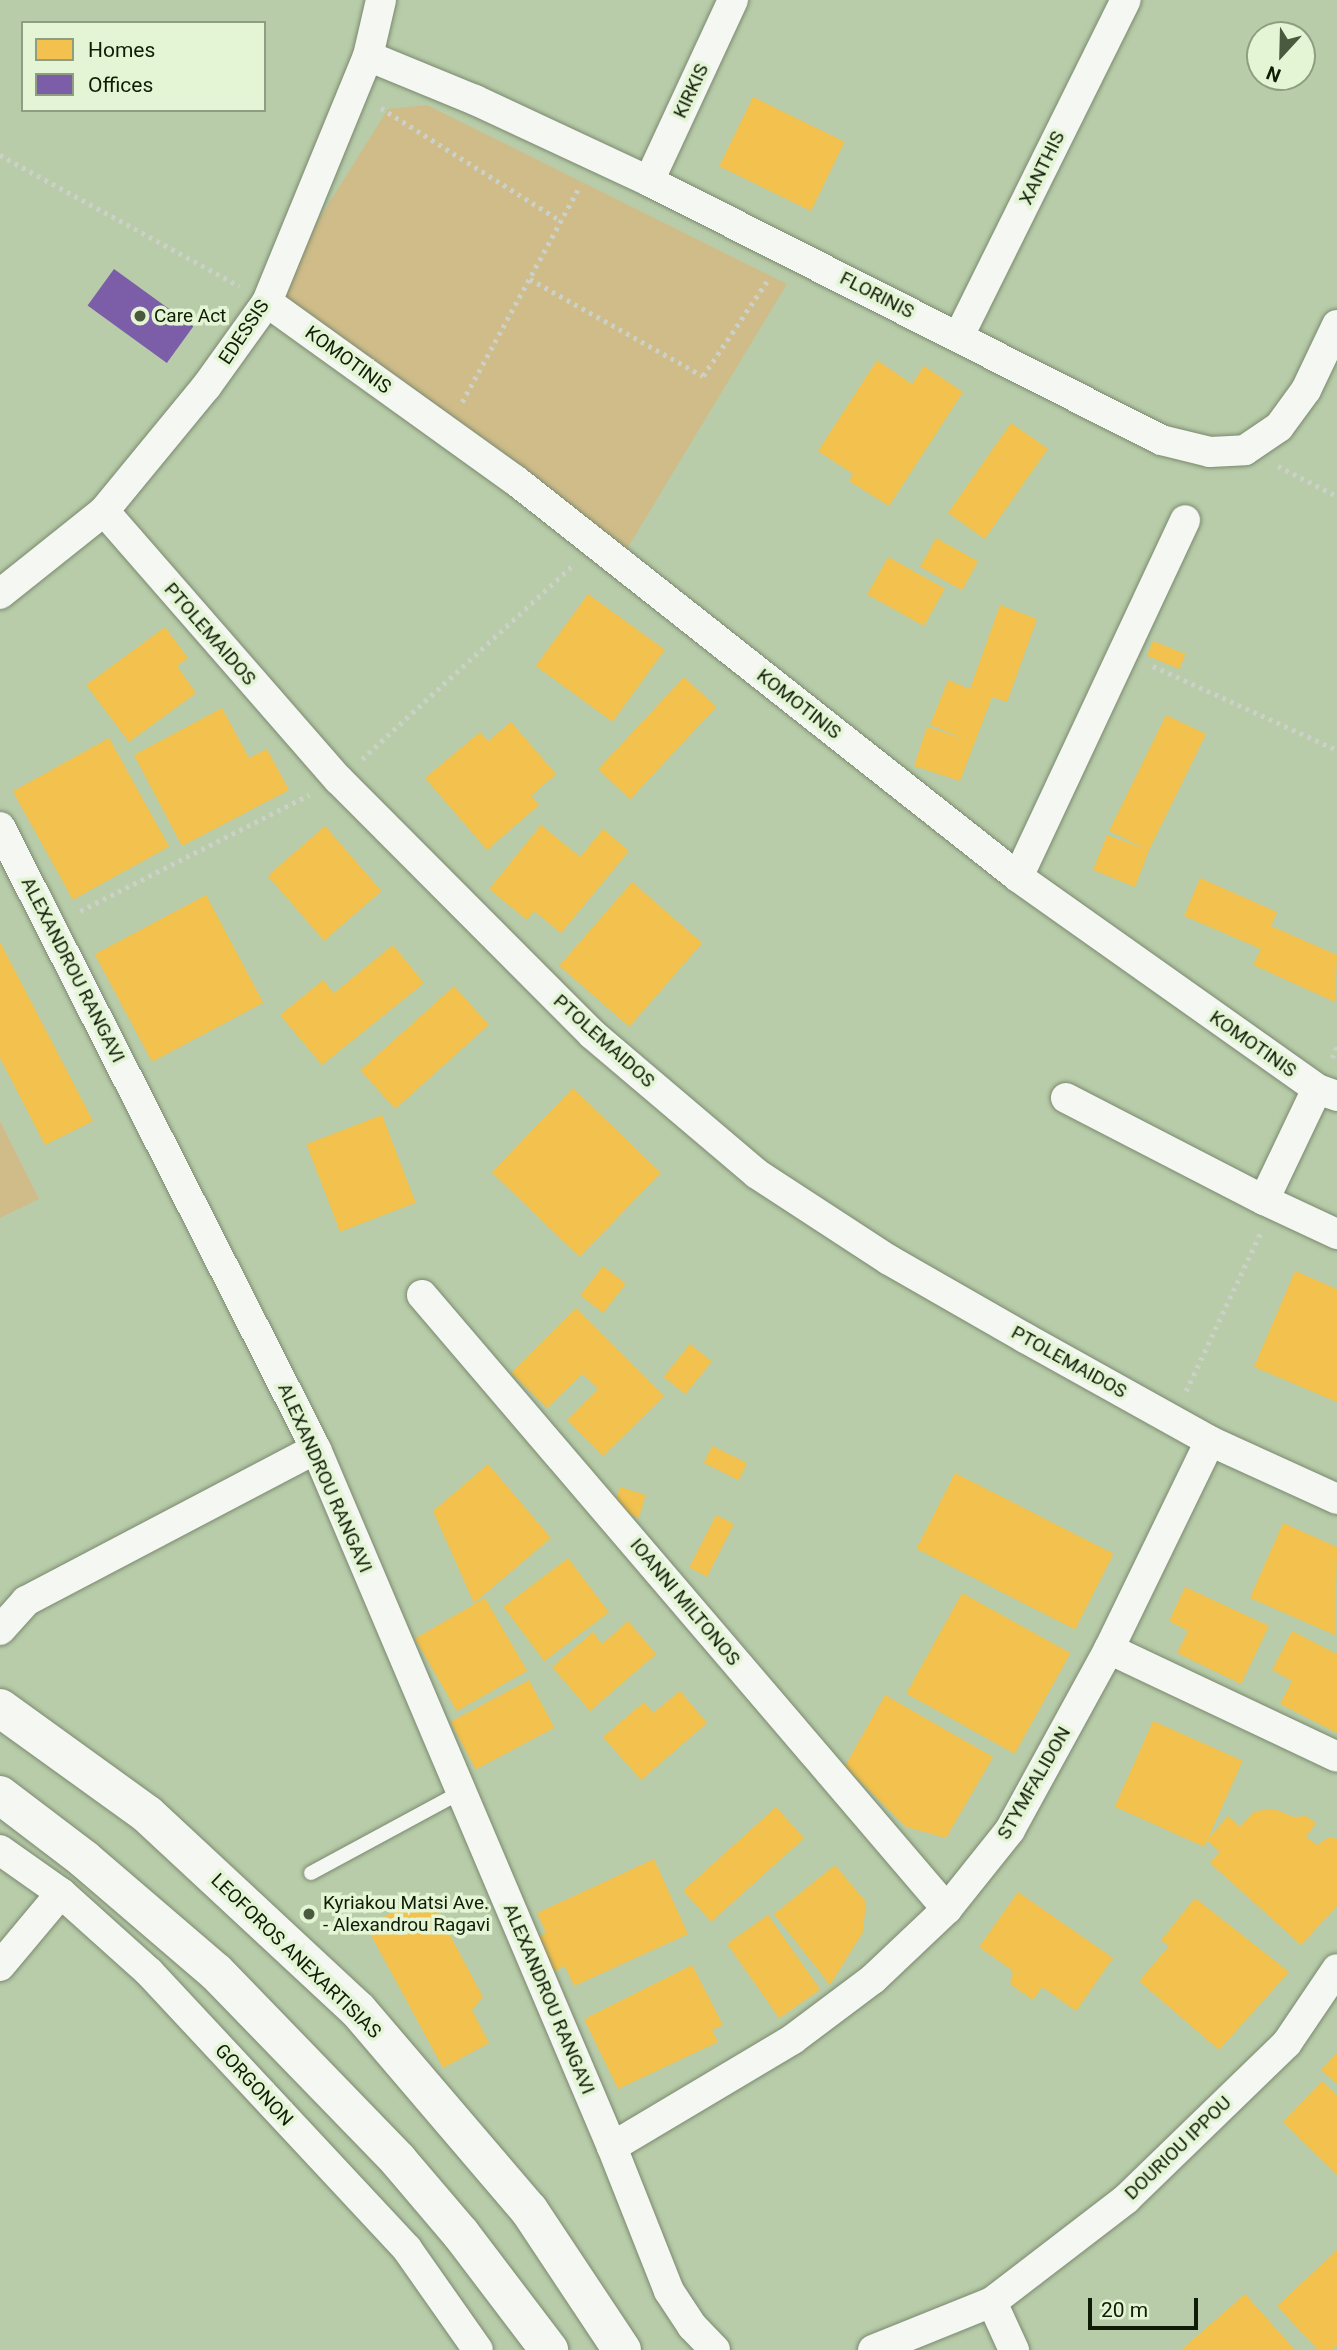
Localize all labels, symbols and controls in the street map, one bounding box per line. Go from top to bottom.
legend [21,21,266,112]
north arrow [1246,21,1316,91]
text: Homes [88,38,155,62]
street label: KIRKIS [669,60,713,122]
text: N [1263,61,1284,87]
text: Offices [88,73,153,97]
street label: XANTHIS [1014,128,1070,208]
street label: FLORINIS [836,267,918,323]
street label: EDESSIS [214,295,274,369]
place label: Care Act [154,305,226,327]
marker: Care Act [132,308,148,324]
street label: KOMOTINIS [301,321,395,399]
street label: PTOLEMAIDOS [159,578,261,690]
street label: KOMOTINIS [752,664,846,744]
street label: ALEXANDROU RANGAVI [16,873,130,1067]
street label: PTOLEMAIDOS [549,990,659,1092]
street label: KOMOTINIS [1205,1006,1301,1082]
street label: PTOLEMAIDOS [1007,1321,1131,1403]
street label: ALEXANDROU RANGAVI [273,1380,377,1576]
street label: IOANNI MILTONOS [625,1534,745,1670]
street label: STYMFALIDON [992,1722,1076,1844]
street label: LEOFOROS ANEXARTISIAS [206,1869,386,2043]
place label: Kyriakou Matsi Ave. - Alexandrou Ragavi [323,1892,490,1936]
street label: ALEXANDROU RANGAVI [498,1900,600,2098]
marker: Kyriakou Matsi Ave. - Alexandrou Ragavi [301,1906,317,1922]
street label: GORGONON [210,2039,298,2131]
street label: DOURIOU IPPOU [1120,2091,1236,2205]
scale bar [1092,2284,1202,2328]
text: 20 m [1101,2298,1148,2322]

